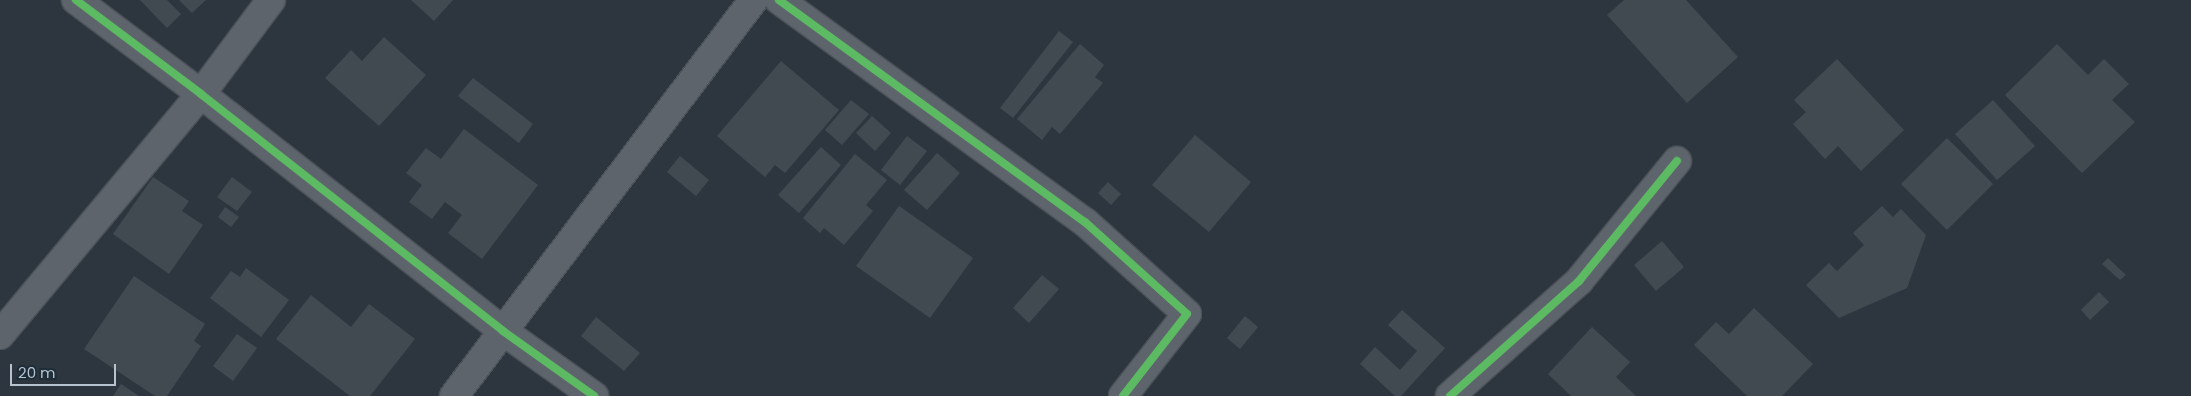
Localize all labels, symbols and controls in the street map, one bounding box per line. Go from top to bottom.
scale bar [12,354,119,386]
text: 20 m [18,362,56,383]

